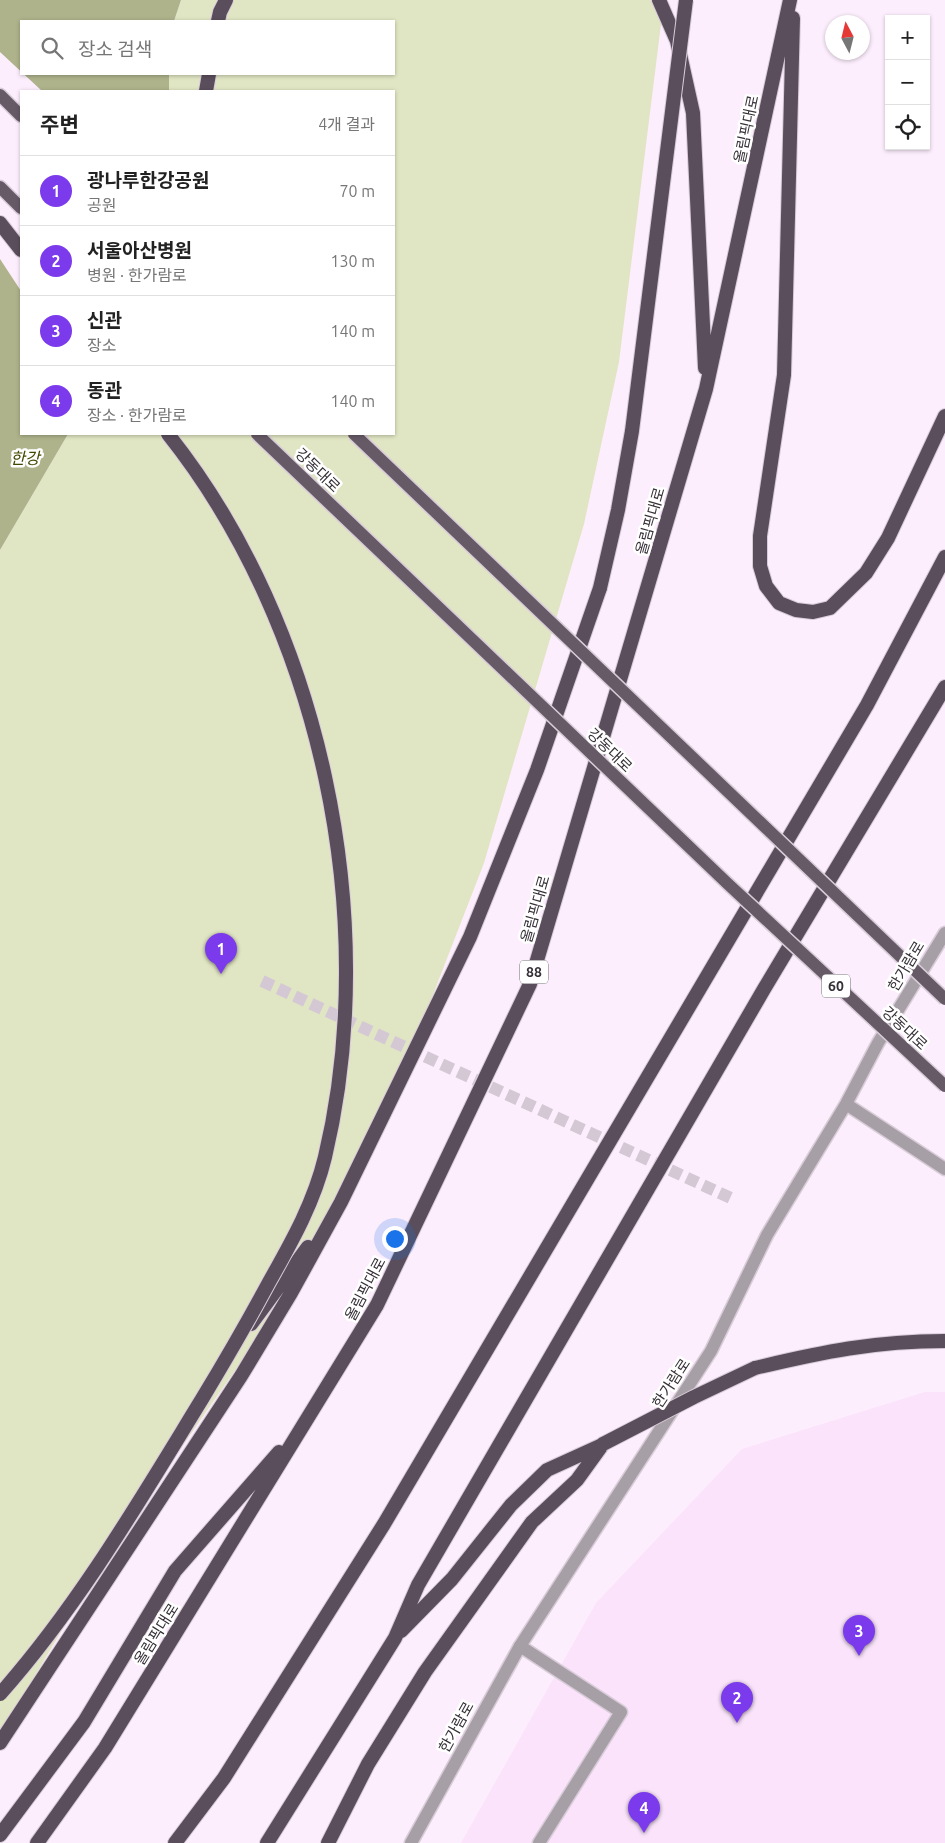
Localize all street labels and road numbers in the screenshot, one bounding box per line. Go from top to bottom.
street label: 올림픽대로 [731,93,761,165]
street label: 강동대로 [292,445,344,495]
street label: 올림픽대로 [632,485,668,557]
street label: 강동대로 [584,725,636,775]
street label: 올림픽대로 [517,873,553,945]
street label: 한가람로 [884,938,928,994]
road number: 88 [520,960,548,984]
road number: 60 [822,974,850,998]
street label: 강동대로 [879,1003,931,1053]
street label: 올림픽대로 [341,1255,389,1323]
street label: 한가람로 [649,1355,693,1411]
street label: 올림픽대로 [131,1600,181,1668]
street label: 한가람로 [435,1699,477,1755]

